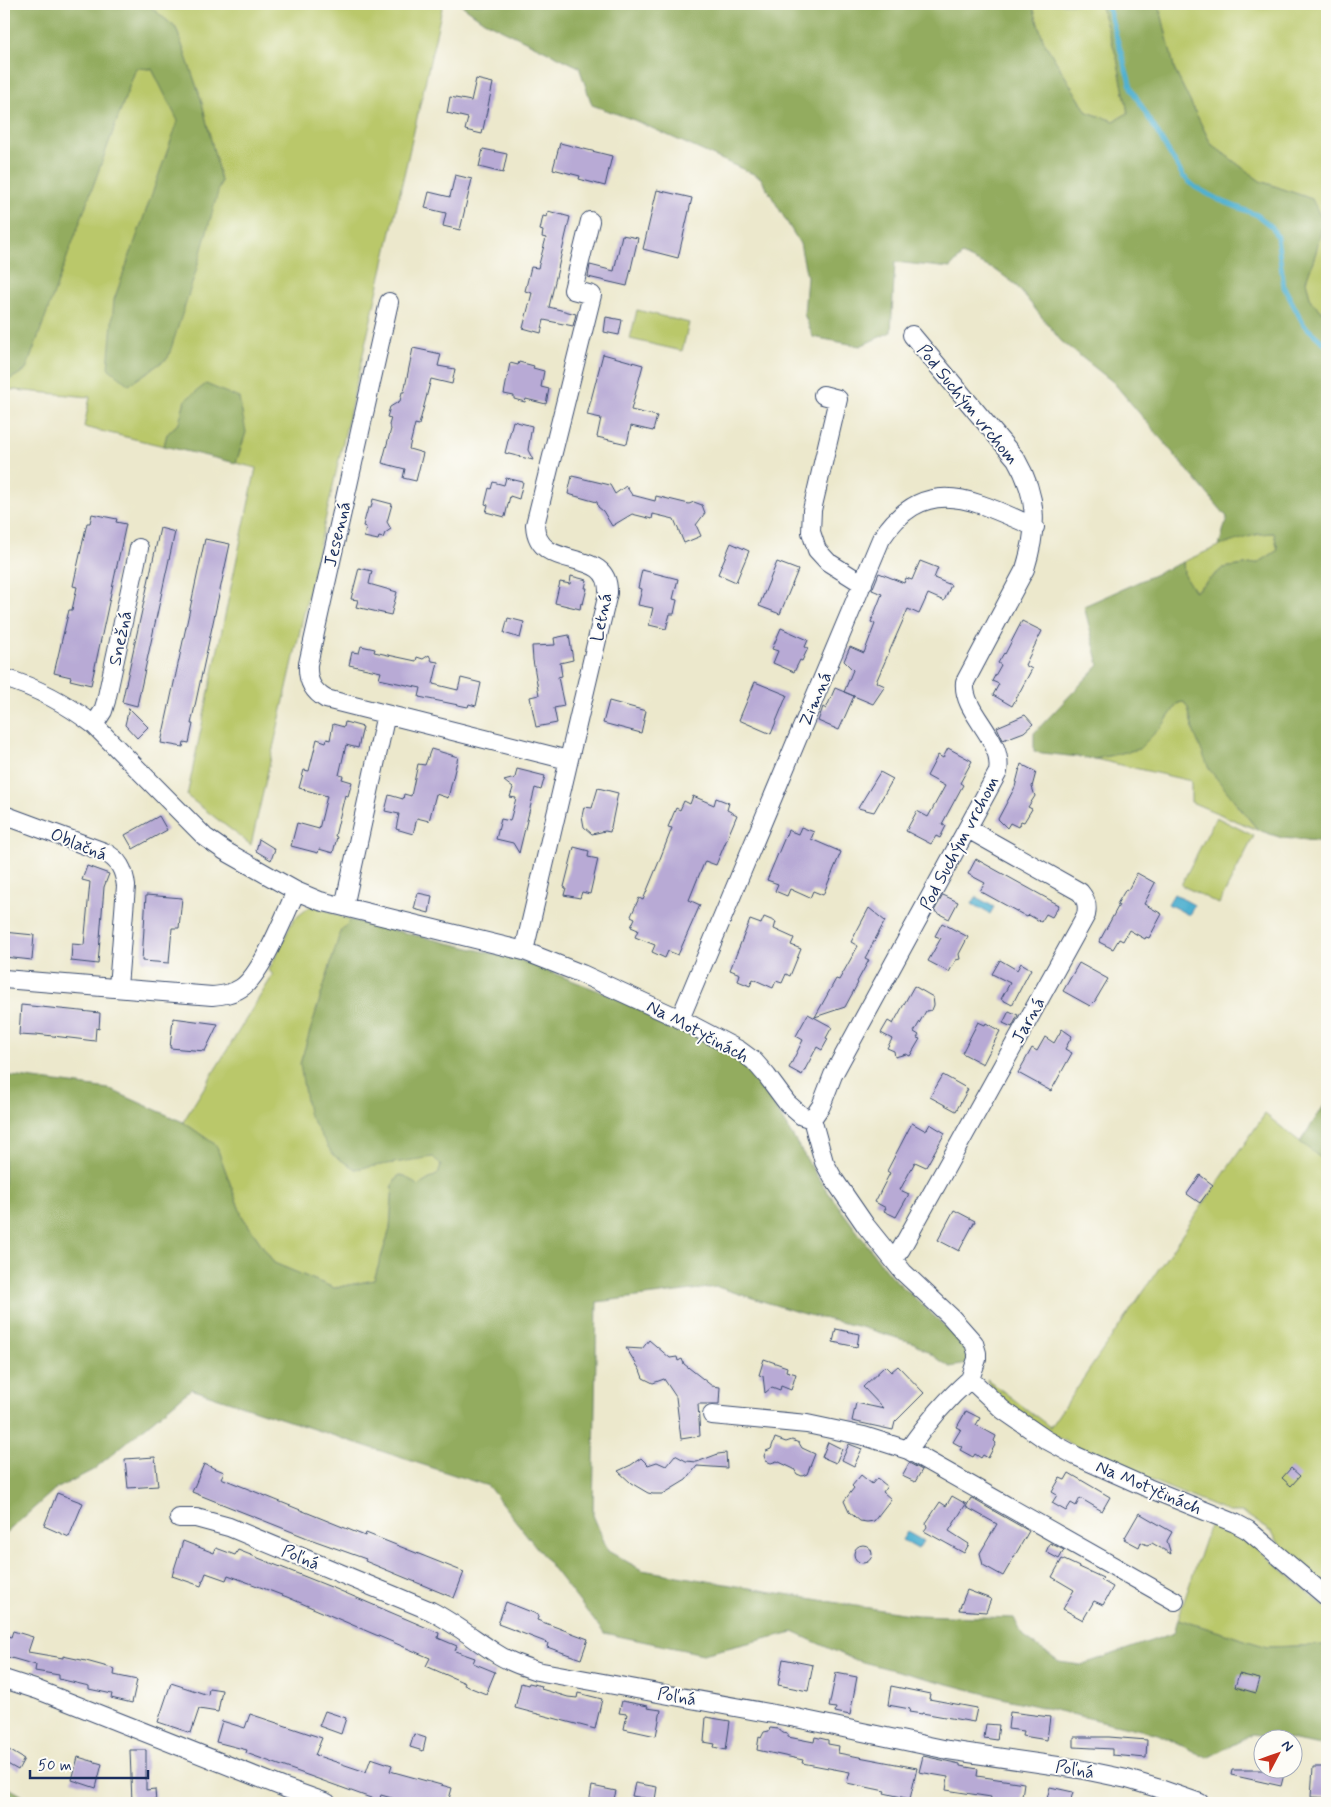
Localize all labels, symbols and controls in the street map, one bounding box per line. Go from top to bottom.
street label: Pod Suchým vrchom [911,339,1023,470]
street label: Jesenná [319,499,357,569]
street label: Letná [586,591,618,644]
street label: Snežná [103,609,138,668]
street label: Zimná [794,668,838,731]
street label: Pod Suchým vrchom [914,772,1005,915]
street label: Oblačná [47,823,111,867]
street label: Jarná [1006,993,1051,1048]
street label: Na Motyčinách [642,995,753,1069]
street label: Na Motyčinách [1092,1455,1205,1521]
street label: Poľná [278,1539,323,1577]
street label: Poľná [655,1682,698,1712]
north arrow [1254,1730,1304,1780]
text: N [1277,1737,1297,1756]
scale bar [30,1747,148,1779]
street label: Poľná [1053,1755,1096,1785]
text: 50 m [38,1756,72,1776]

